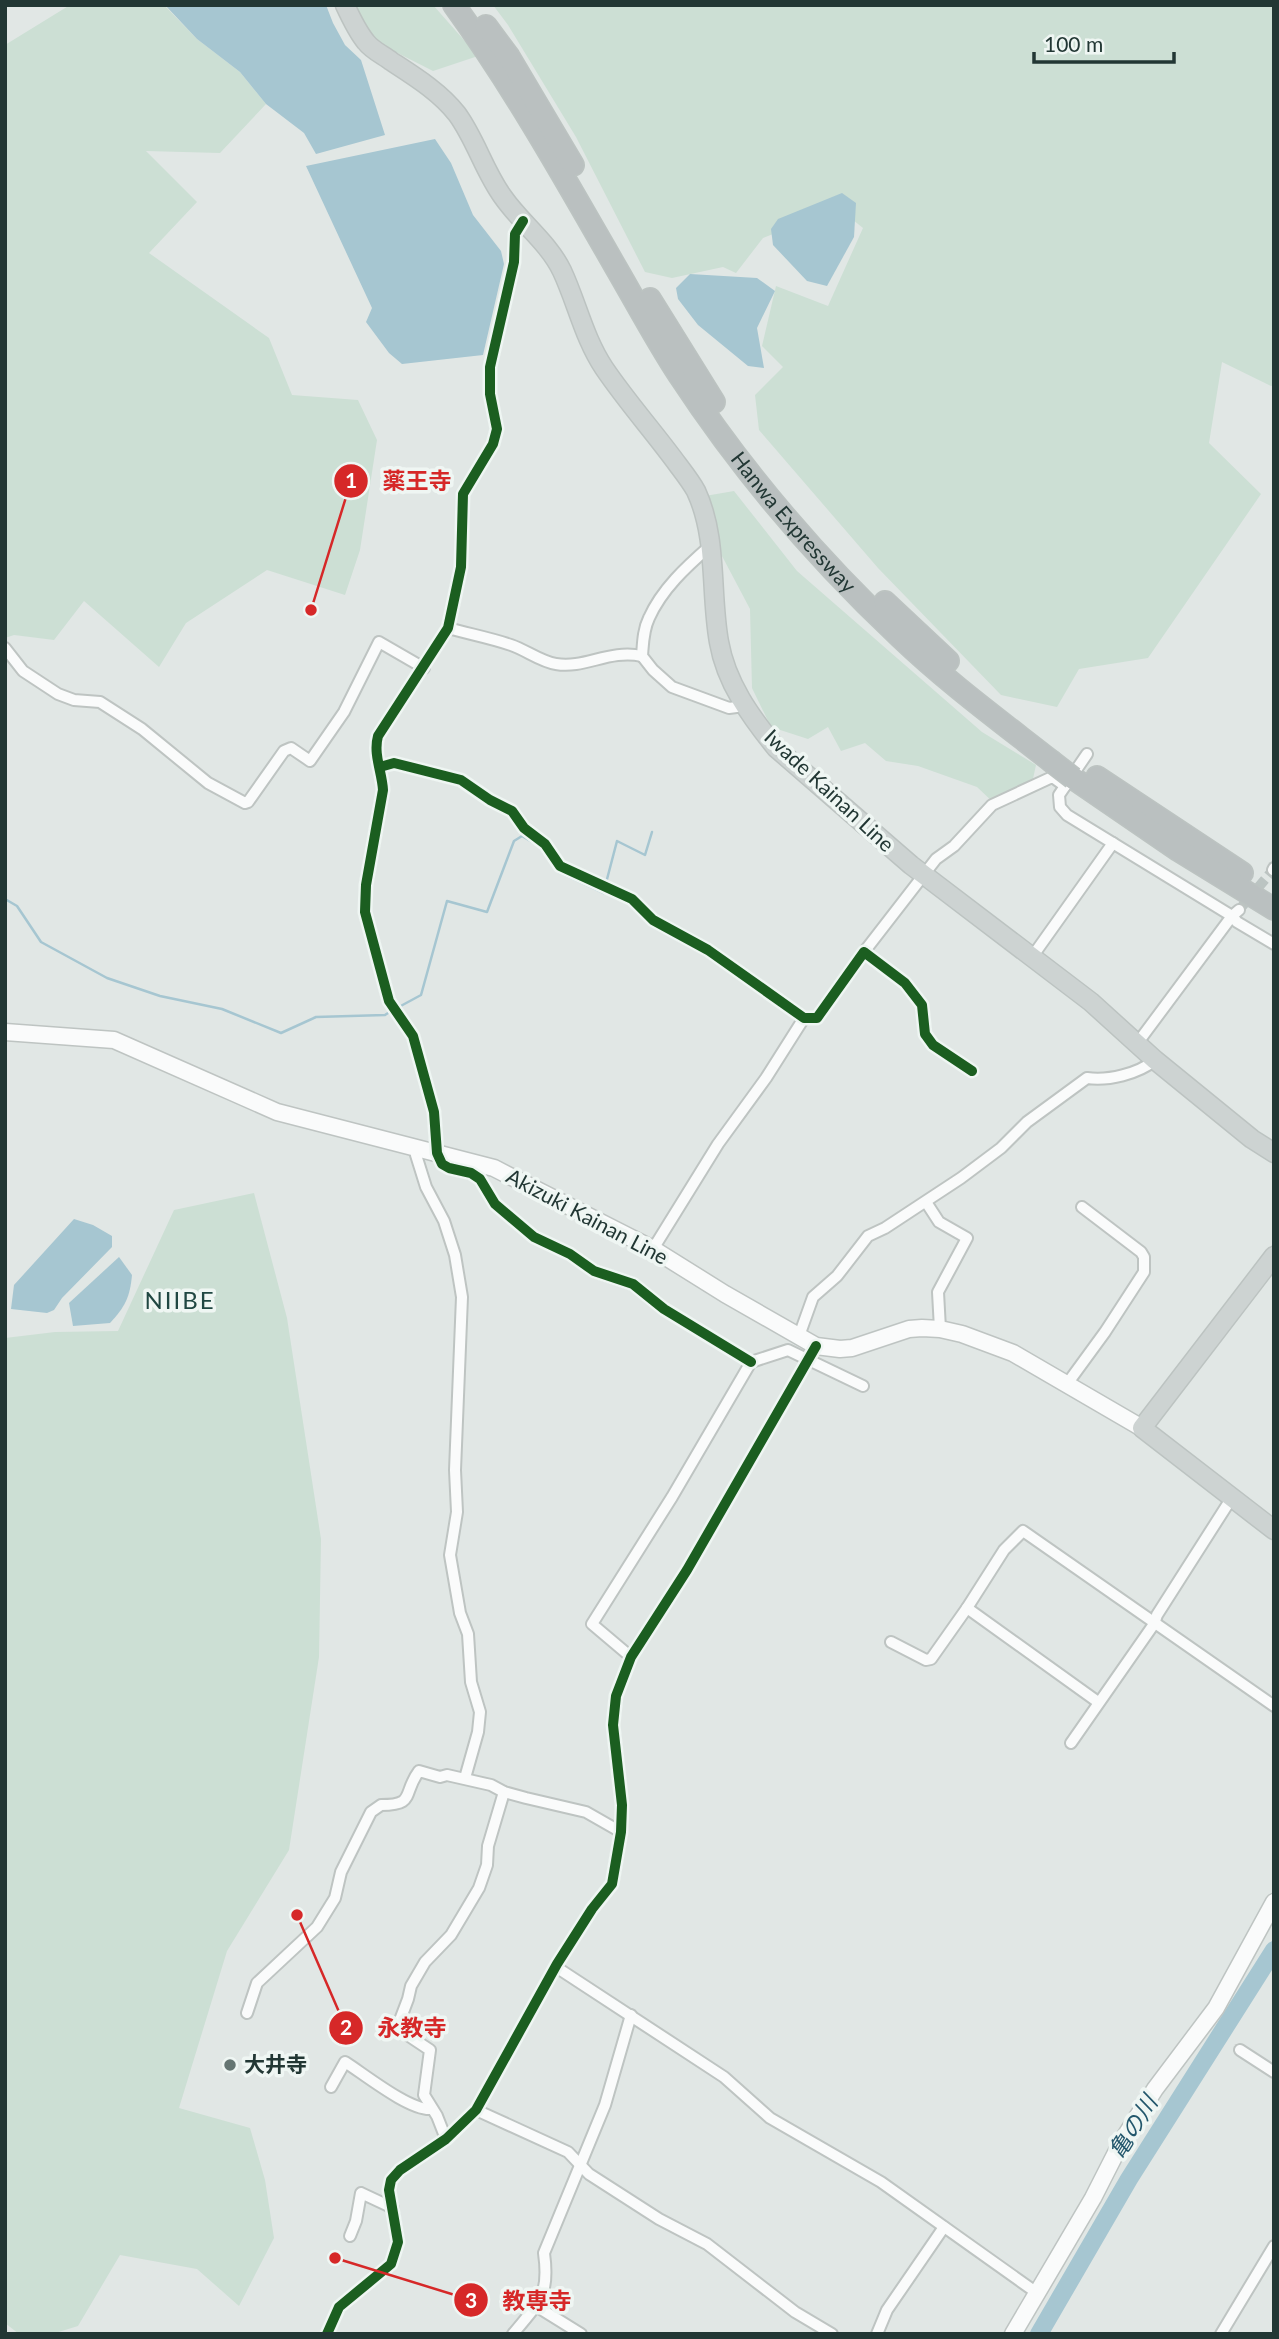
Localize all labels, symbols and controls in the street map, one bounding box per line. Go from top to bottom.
scale bar [1034,21,1174,65]
text: 100 m [1044,31,1103,56]
street label: Hanwa Expressway [727,446,862,597]
callout: 薬王寺 [333,459,465,503]
text: 薬王寺 [383,466,452,494]
text: 1 [345,467,357,492]
street label: Iwade Kainan Line [760,723,900,856]
street label: Akizuki Kainan Line [503,1163,673,1269]
district label: NIIBE [144,1285,216,1314]
callout: 永教寺 [328,2006,460,2050]
text: 永教寺 [378,2013,447,2041]
text: 2 [340,2014,352,2039]
place label: 大井寺 [244,2051,307,2076]
marker: 大井寺 [222,2057,238,2073]
water label: 亀の川 [1102,2087,1164,2163]
callout: 教専寺 [454,2278,586,2322]
text: 教専寺 [503,2286,572,2314]
text: 3 [465,2287,477,2312]

